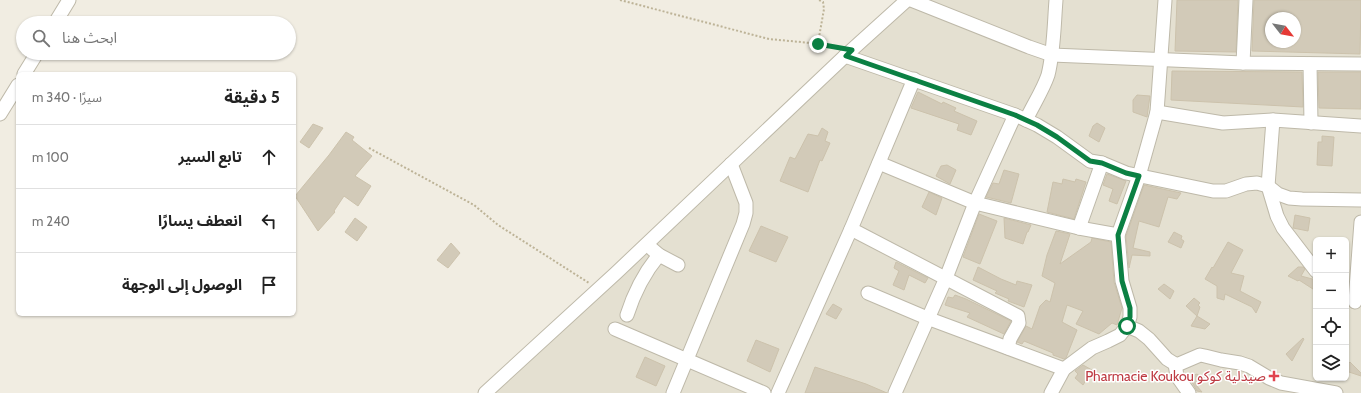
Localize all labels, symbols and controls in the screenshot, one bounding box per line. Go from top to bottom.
north arrow [1265,12,1301,48]
search box [16,16,296,60]
icon: search [30,27,52,49]
text: ابحث هنا [62,29,117,47]
route end [809,35,827,53]
text: 5 دقيقة [224,87,280,107]
text: سيرًا · 340 m [32,89,102,105]
icon: ahead [258,146,280,168]
text: تابع السير [178,148,242,166]
text: 100 m [32,149,69,165]
icon: left [258,210,280,232]
text: انعطف يسارًا [158,212,242,230]
text: 240 m [32,213,70,229]
map controls [1313,237,1349,381]
button: + [1313,237,1349,273]
button: − [1313,273,1349,309]
icon: arrive [258,274,280,296]
text: الوصول إلى الوجهة [122,276,242,294]
button: locate [1313,309,1349,345]
route start [1118,317,1136,335]
button: layers [1313,345,1349,381]
place label: Pharmacie Koukou صيدلية كوكو [1085,367,1266,385]
marker: Pharmacie Koukou صيدلية كوكو [1269,371,1279,381]

